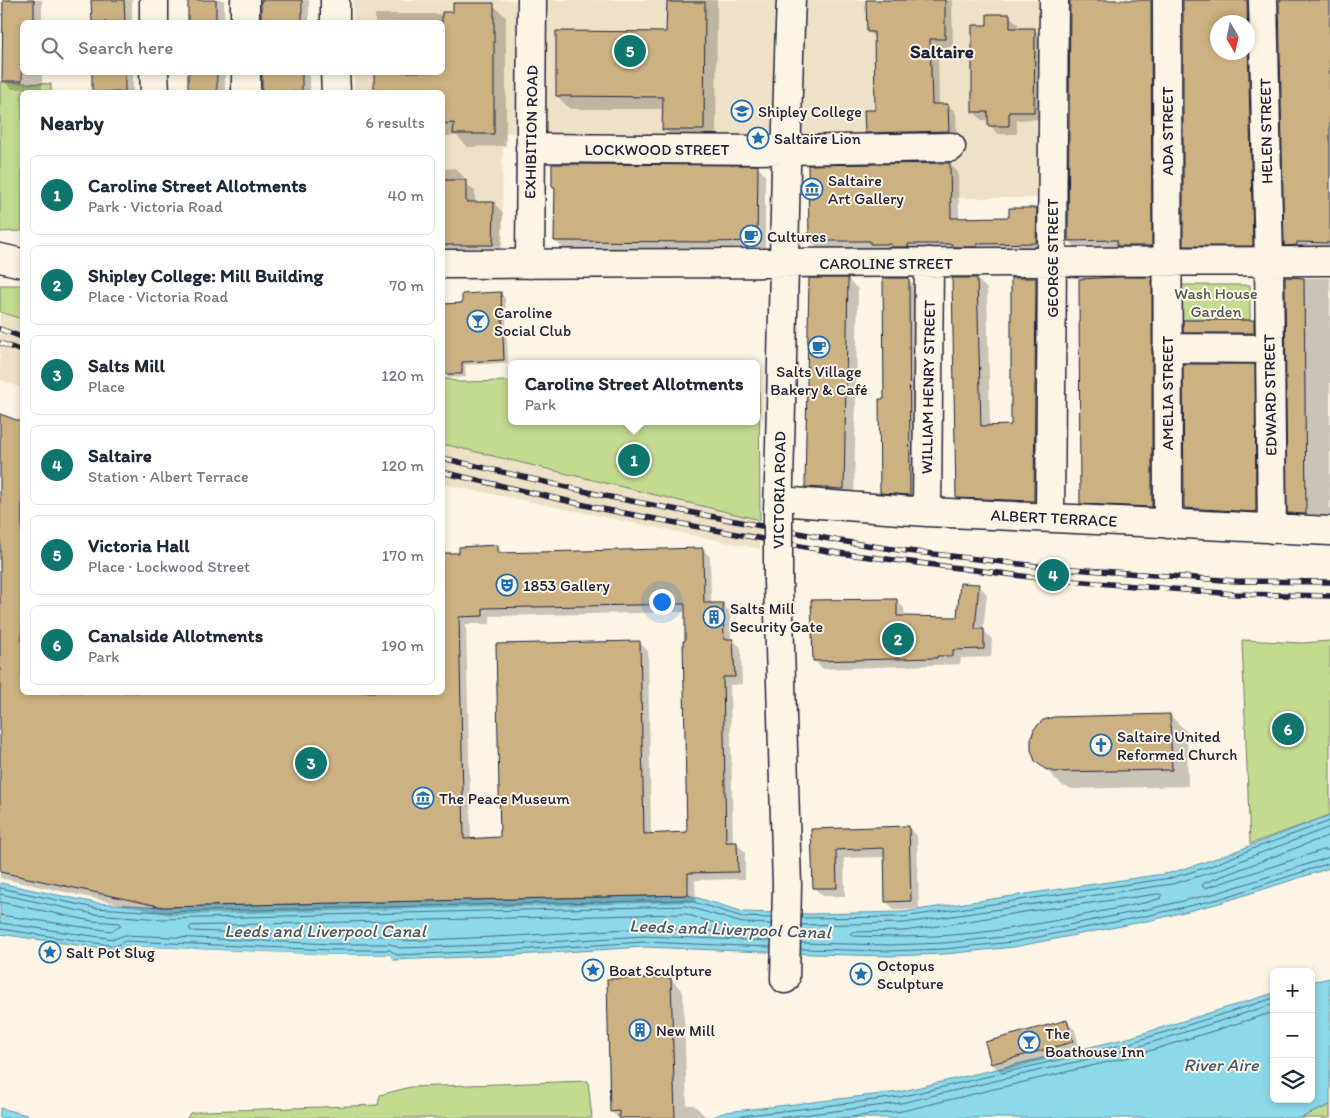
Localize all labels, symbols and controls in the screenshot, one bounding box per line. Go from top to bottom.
north arrow [1210,15,1255,60]
search box [20,20,445,75]
pin: 5 [614,32,646,70]
icon: search [38,34,66,62]
text: Search here [78,36,173,59]
district label: Saltaire [910,40,974,63]
street label: EXHIBITION ROAD [520,65,542,199]
street label: HELEN STREET [1256,78,1276,184]
street label: ADA STREET [1158,86,1177,175]
school or university icon: Shipley College [730,99,754,123]
place label: Shipley College [758,102,862,121]
text: Nearby [40,110,104,135]
text: 6 results [365,113,425,132]
place icon: Saltaire Lion [746,126,770,150]
place label: Saltaire Lion [774,129,861,148]
street label: LOCKWOOD STREET [584,140,730,159]
place label: Saltaire Art Gallery [828,171,904,208]
text: Caroline Street Allotments [88,174,307,197]
museum icon: Saltaire Art Gallery [800,177,824,201]
text: 1 [53,186,61,205]
text: 40 m [387,186,424,205]
text: Park · Victoria Road [88,197,223,216]
street label: GEORGE STREET [1043,198,1062,318]
cafe icon: Cultures [739,224,763,248]
place label: Cultures [767,227,826,246]
street label: CAROLINE STREET [819,254,953,273]
text: Shipley College: Mill Building [88,264,323,287]
text: 2 [53,276,61,295]
text: 70 m [389,276,424,295]
park label: Wash House Garden [1174,284,1258,321]
text: Place · Victoria Road [88,287,228,306]
street label: WILLIAM HENRY STREET [917,300,939,474]
place label: Caroline Social Club [494,303,571,340]
bar icon: Caroline Social Club [466,309,490,333]
street label: EDWARD STREET [1259,334,1281,456]
cafe icon: Salts Village Bakery & Café [807,335,831,359]
street label: AMELIA STREET [1158,336,1177,450]
text: Salts Mill [88,354,165,377]
popup [508,360,760,425]
place label: Salts Village Bakery & Café [770,362,868,399]
text: 3 [53,366,61,385]
text: 120 m [381,366,424,385]
text: Caroline Street Allotments [525,372,743,395]
text: Place [88,377,125,396]
text: Park [525,395,556,414]
street label: VICTORIA ROAD [768,431,790,549]
pin: 1 [618,441,650,479]
text: Saltaire [88,444,152,467]
text: 4 [52,456,62,475]
text: 120 m [381,456,424,475]
text: Station · Albert Terrace [88,467,249,486]
street label: ALBERT TERRACE [990,505,1118,531]
text: Victoria Hall [88,534,190,557]
text: 5 [53,546,61,565]
text: 170 m [382,546,424,565]
pin: 4 [1037,556,1069,594]
text: Place · Lockwood Street [88,557,250,576]
theatre icon: 1853 Gallery [495,573,519,597]
place label: 1853 Gallery [523,576,610,595]
your location [649,589,675,615]
place label: Salts Mill Security Gate [730,599,823,636]
building icon: Salts Mill Security Gate [702,605,726,629]
pin: 2 [882,620,914,658]
text: Canalside Allotments [88,624,263,647]
text: 6 [53,636,61,655]
text: 190 m [381,636,424,655]
text: Park [88,647,119,666]
pin: 6 [1272,710,1304,748]
place label: Saltaire United Reformed Church [1117,727,1237,764]
church icon: Saltaire United Reformed Church [1089,733,1113,757]
pin: 3 [295,744,327,782]
museum icon: The Peace Museum [411,786,435,810]
place label: The Peace Museum [439,789,570,808]
water label: Leeds and Liverpool Canal [629,914,833,944]
water label: Leeds and Liverpool Canal [224,920,428,942]
place icon: Salt Pot Slug [38,940,62,964]
place label: Salt Pot Slug [66,943,156,962]
place label: Octopus Sculpture [877,956,944,993]
place icon: Boat Sculpture [581,958,605,982]
place label: Boat Sculpture [609,961,712,980]
place icon: Octopus Sculpture [849,962,873,986]
map controls [1270,968,1315,1103]
button: + [1270,968,1315,1013]
button: − [1270,1013,1315,1058]
building icon: New Mill [628,1018,652,1042]
place label: New Mill [656,1021,715,1040]
place label: The Boathouse Inn [1045,1024,1145,1061]
bar icon: The Boathouse Inn [1017,1030,1041,1054]
water label: River Aire [1183,1054,1260,1076]
button: layers [1270,1058,1315,1103]

